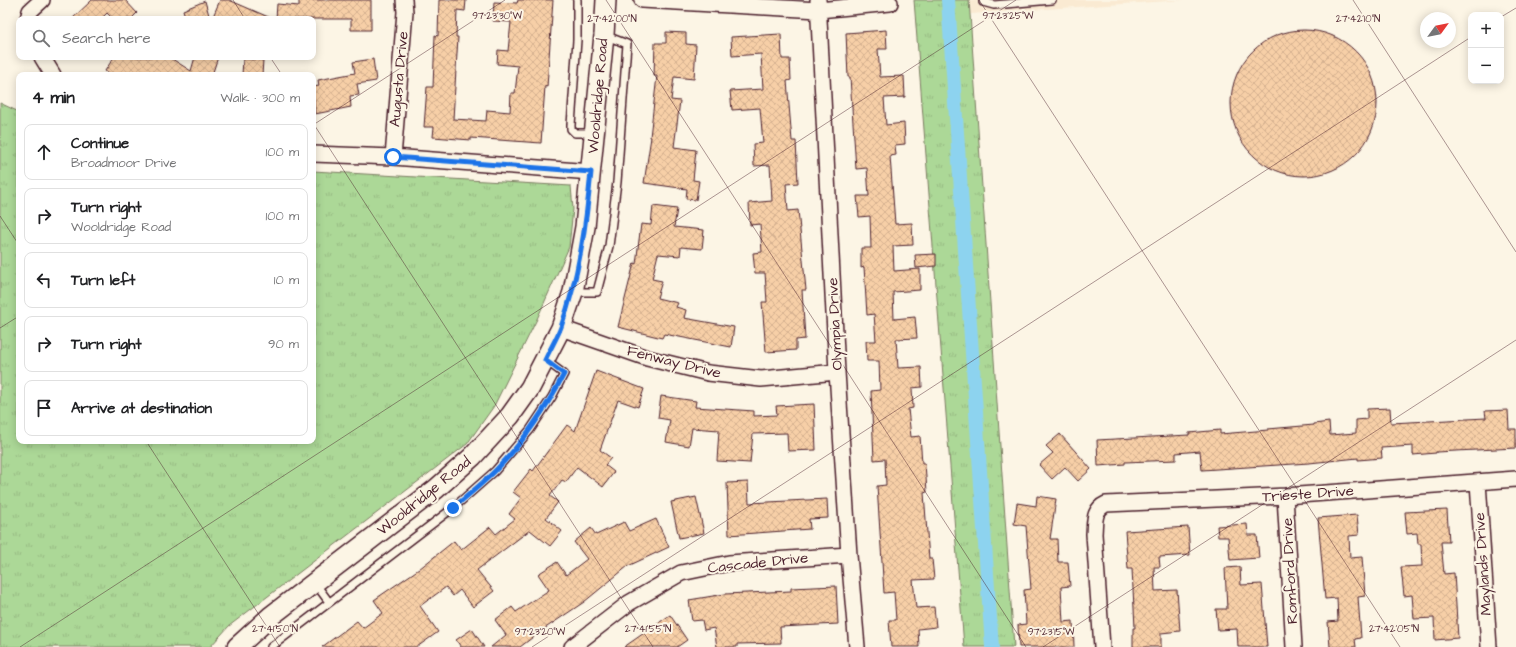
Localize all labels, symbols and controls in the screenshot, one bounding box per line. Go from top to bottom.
text: 97°23'30"W [472,9,522,23]
text: 97°23'25"W [982,9,1034,23]
text: 27°42'00"N [587,12,637,26]
text: 27°42'10"N [1336,12,1380,26]
north arrow [1420,12,1456,48]
map controls [1468,12,1504,84]
button: + [1468,12,1504,48]
search box [16,16,316,60]
icon: search [30,27,52,49]
text: Search here [62,28,151,49]
street label: Augusta Drive [384,30,415,128]
street label: Wooldridge Road [583,37,615,155]
button: − [1468,48,1504,84]
text: 4 min [32,86,75,110]
text: Walk · 300 m [221,89,300,107]
text: Continue [71,133,129,154]
icon: ahead [33,141,55,163]
text: 100 m [266,143,299,161]
route start [384,148,402,166]
text: Broadmoor Drive [71,154,176,172]
text: Turn right [71,197,142,218]
icon: right [33,205,55,227]
text: 100 m [266,207,299,225]
text: Wooldridge Road [71,218,171,236]
icon: left [33,269,55,291]
text: Turn left [71,270,135,291]
text: 10 m [274,271,299,289]
street label: Olympia Drive [822,277,849,371]
icon: right [33,333,55,355]
text: Turn right [71,334,142,355]
text: 90 m [268,335,299,353]
street label: Fenway Drive [625,340,723,385]
icon: arrive [33,397,55,419]
text: Arrive at destination [71,398,212,419]
street label: Wooldridge Road [372,451,476,541]
street label: Trieste Drive [1261,480,1355,508]
route end [444,499,462,517]
street label: Maylands Drive [1469,512,1498,616]
street label: Romford Drive [1277,517,1303,625]
street label: Cascade Drive [707,547,809,579]
text: 27°41'50"N [252,622,298,636]
text: 27°41'55"N [625,622,671,636]
text: 27°42'05"N [1369,622,1419,636]
text: 97°23'20"W [515,625,566,639]
text: 97°23'15"W [1028,625,1075,639]

